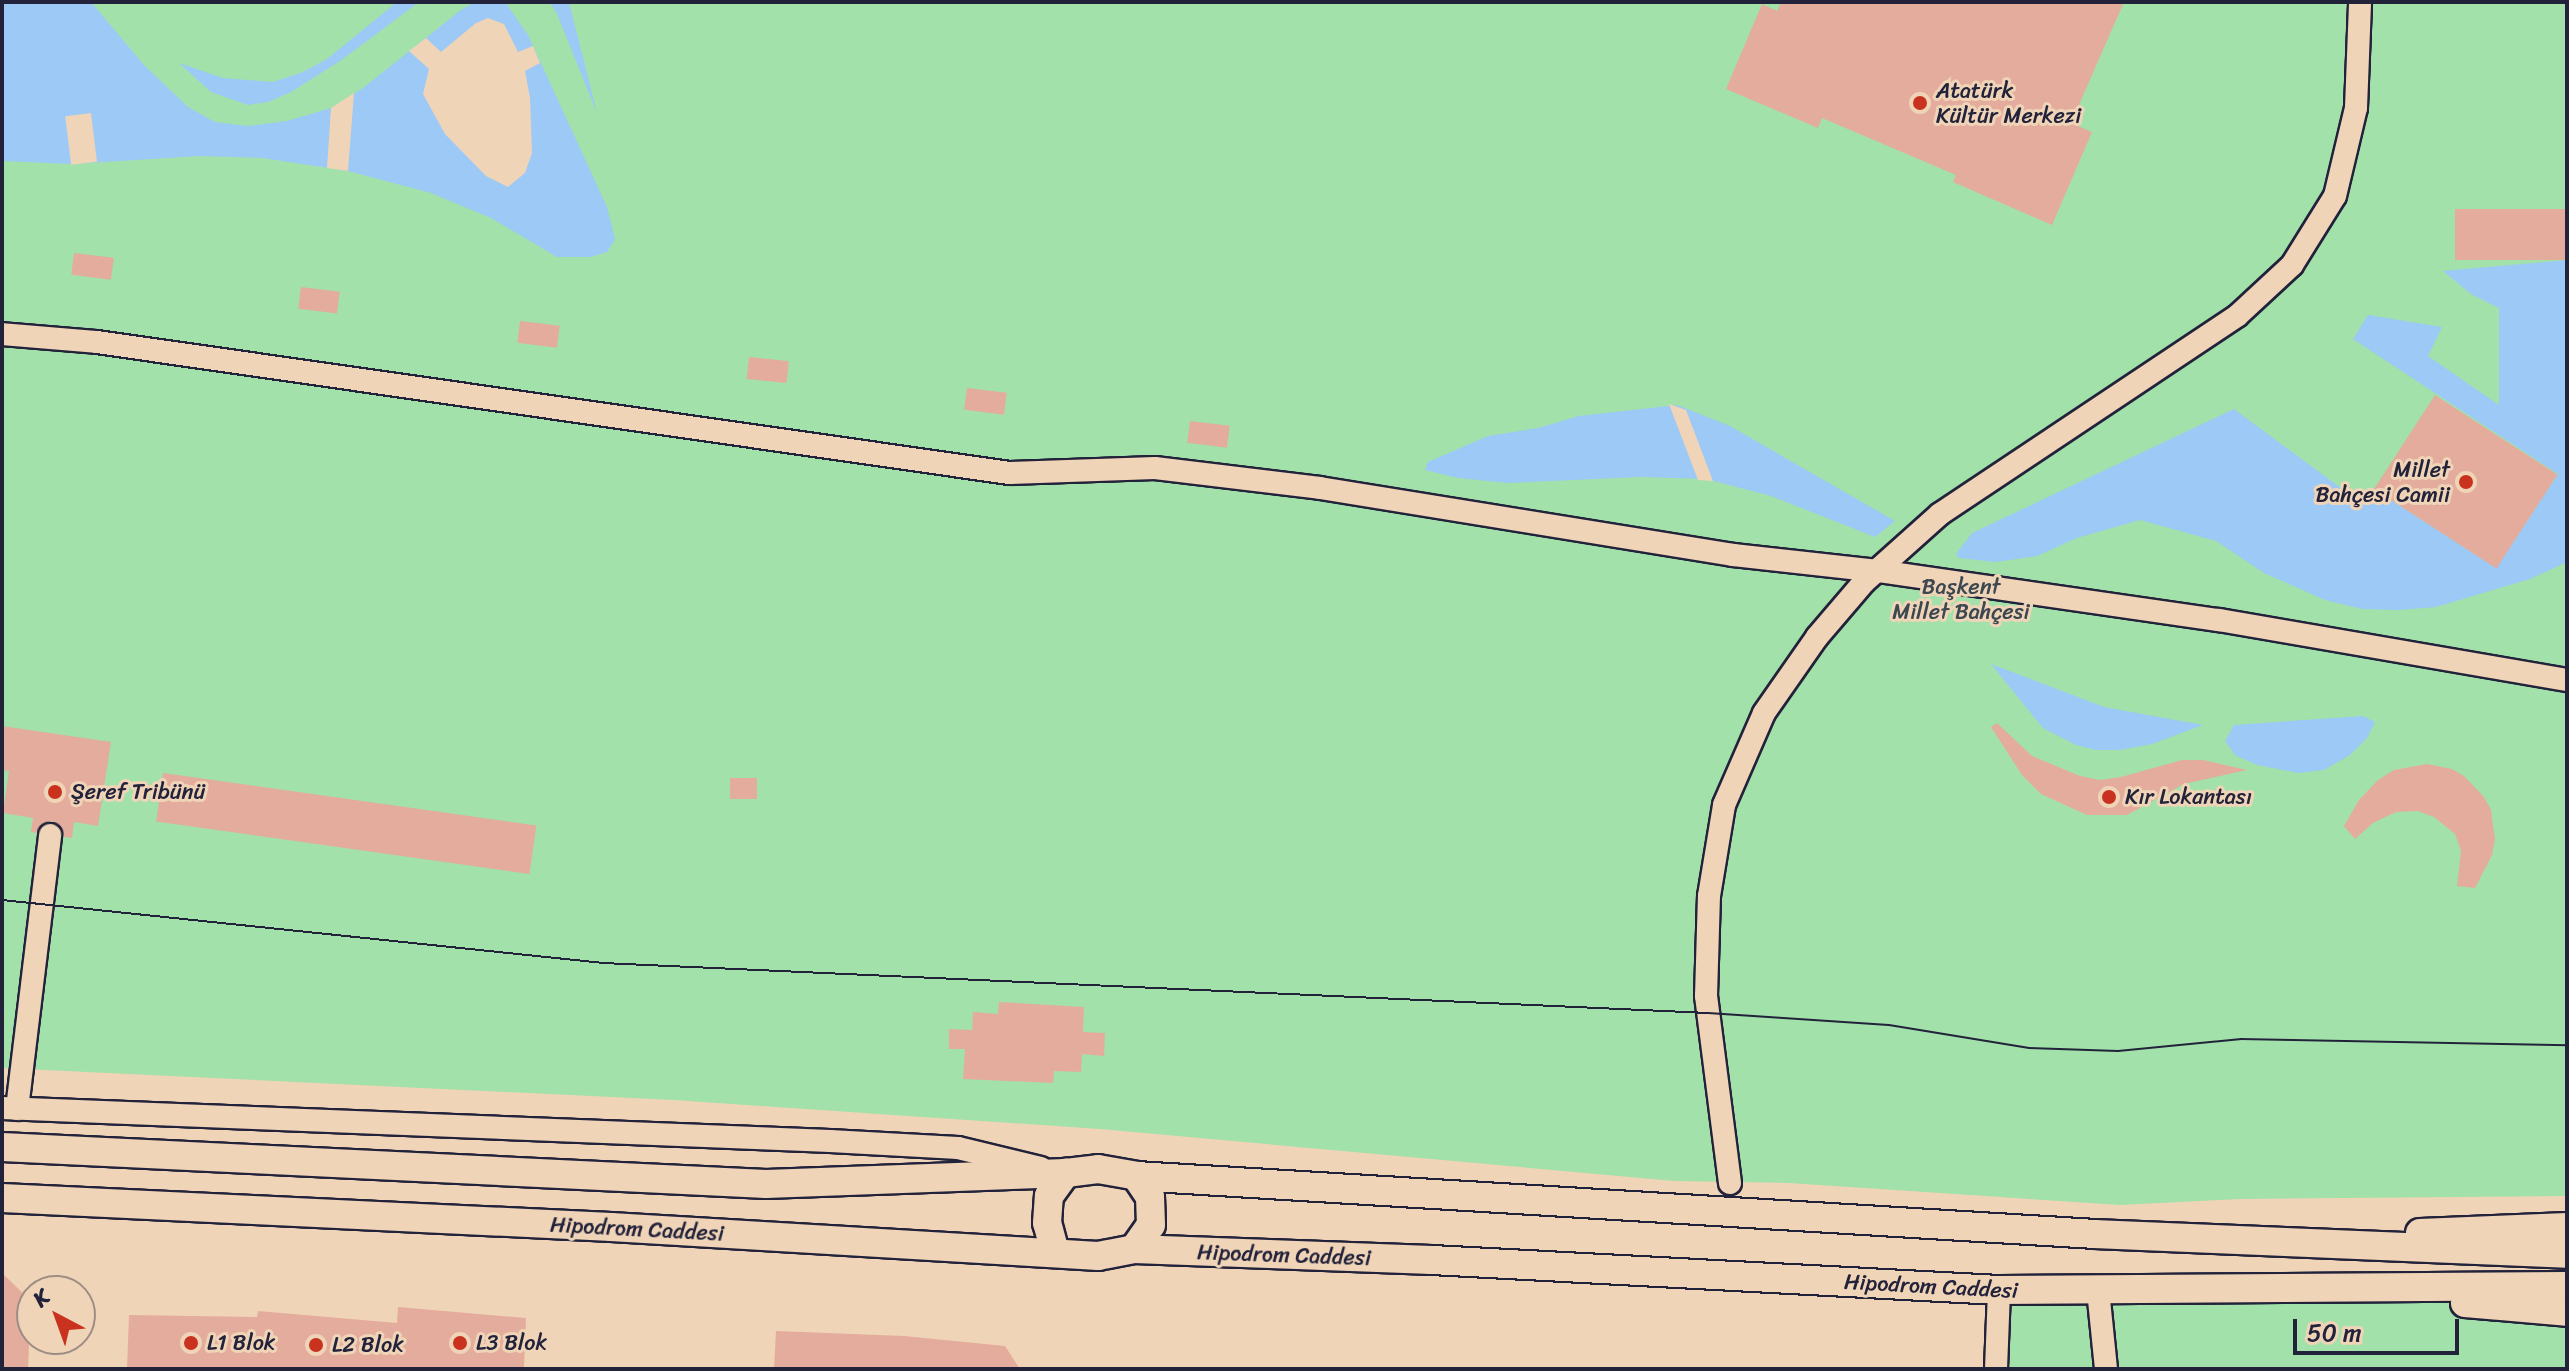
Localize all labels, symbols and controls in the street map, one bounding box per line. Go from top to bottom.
place label: Atatürk Kültür Merkezi [1936,77,2081,128]
marker: Atatürk Kültür Merkezi [1911,94,1929,112]
place label: Millet Bahçesi Camii [2316,456,2450,508]
marker: Millet Bahçesi Camii [2457,473,2475,491]
park label: Başkent Millet Bahçesi [1892,573,2030,624]
place label: Şeref Tribünü [71,779,204,805]
marker: Şeref Tribünü [46,783,64,801]
place label: Kır Lokantası [2125,784,2251,810]
marker: Kır Lokantası [2100,788,2118,806]
street label: Hipodrom Caddesi [550,1211,724,1247]
street label: Hipodrom Caddesi [1197,1239,1371,1271]
street label: Hipodrom Caddesi [1844,1268,2018,1304]
north arrow [16,1275,96,1355]
text: K [23,1279,59,1317]
scale bar [2297,1303,2463,1353]
text: 50 m [2307,1312,2362,1354]
place label: L1 Blok [207,1330,275,1356]
place label: L3 Blok [476,1330,547,1356]
place label: L2 Blok [332,1332,404,1358]
marker: L1 Blok [182,1334,200,1352]
marker: L3 Blok [451,1334,469,1352]
marker: L2 Blok [307,1336,325,1354]

